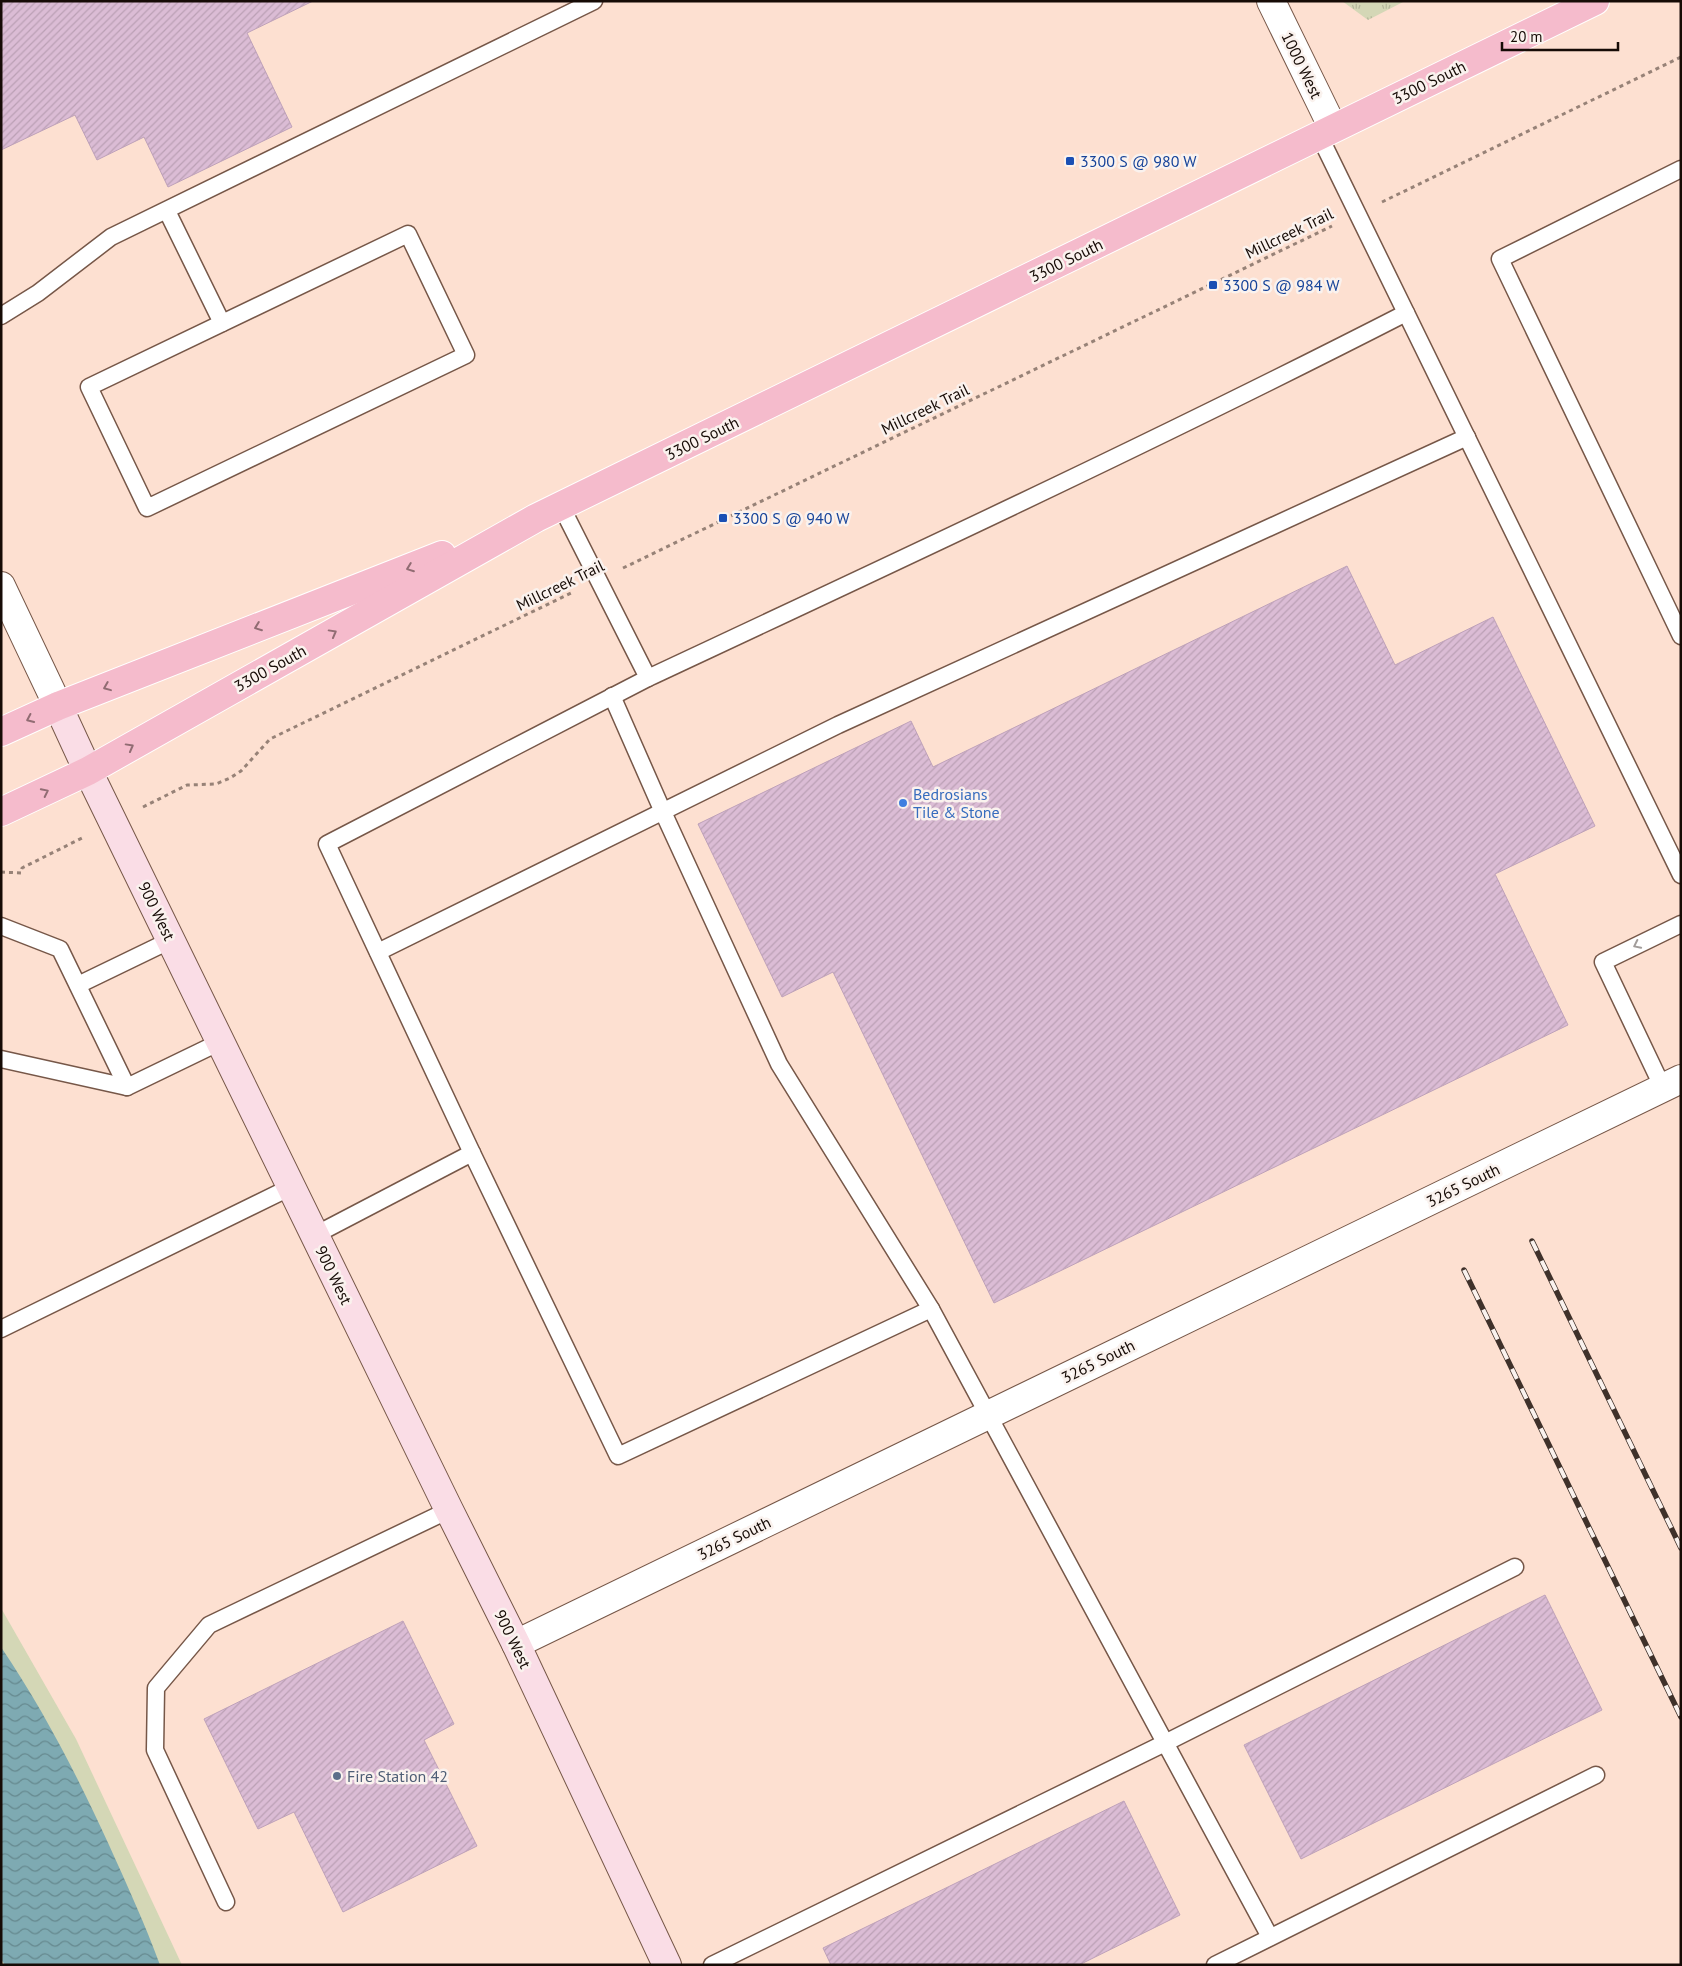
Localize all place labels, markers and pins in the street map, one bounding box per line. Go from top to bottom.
place label: 3300 S @ 980 W [1080,151,1197,171]
marker: 3300 S @ 980 W [1064,155,1076,167]
place label: 3300 S @ 984 W [1223,275,1340,295]
marker: 3300 S @ 984 W [1207,279,1219,291]
place label: 3300 S @ 940 W [733,508,850,528]
marker: 3300 S @ 940 W [717,512,729,524]
place label: Bedrosians Tile & Stone [913,784,1000,822]
marker: Bedrosians Tile & Stone [897,797,909,809]
place label: Fire Station 42 [347,1766,448,1786]
marker: Fire Station 42 [331,1770,343,1782]

